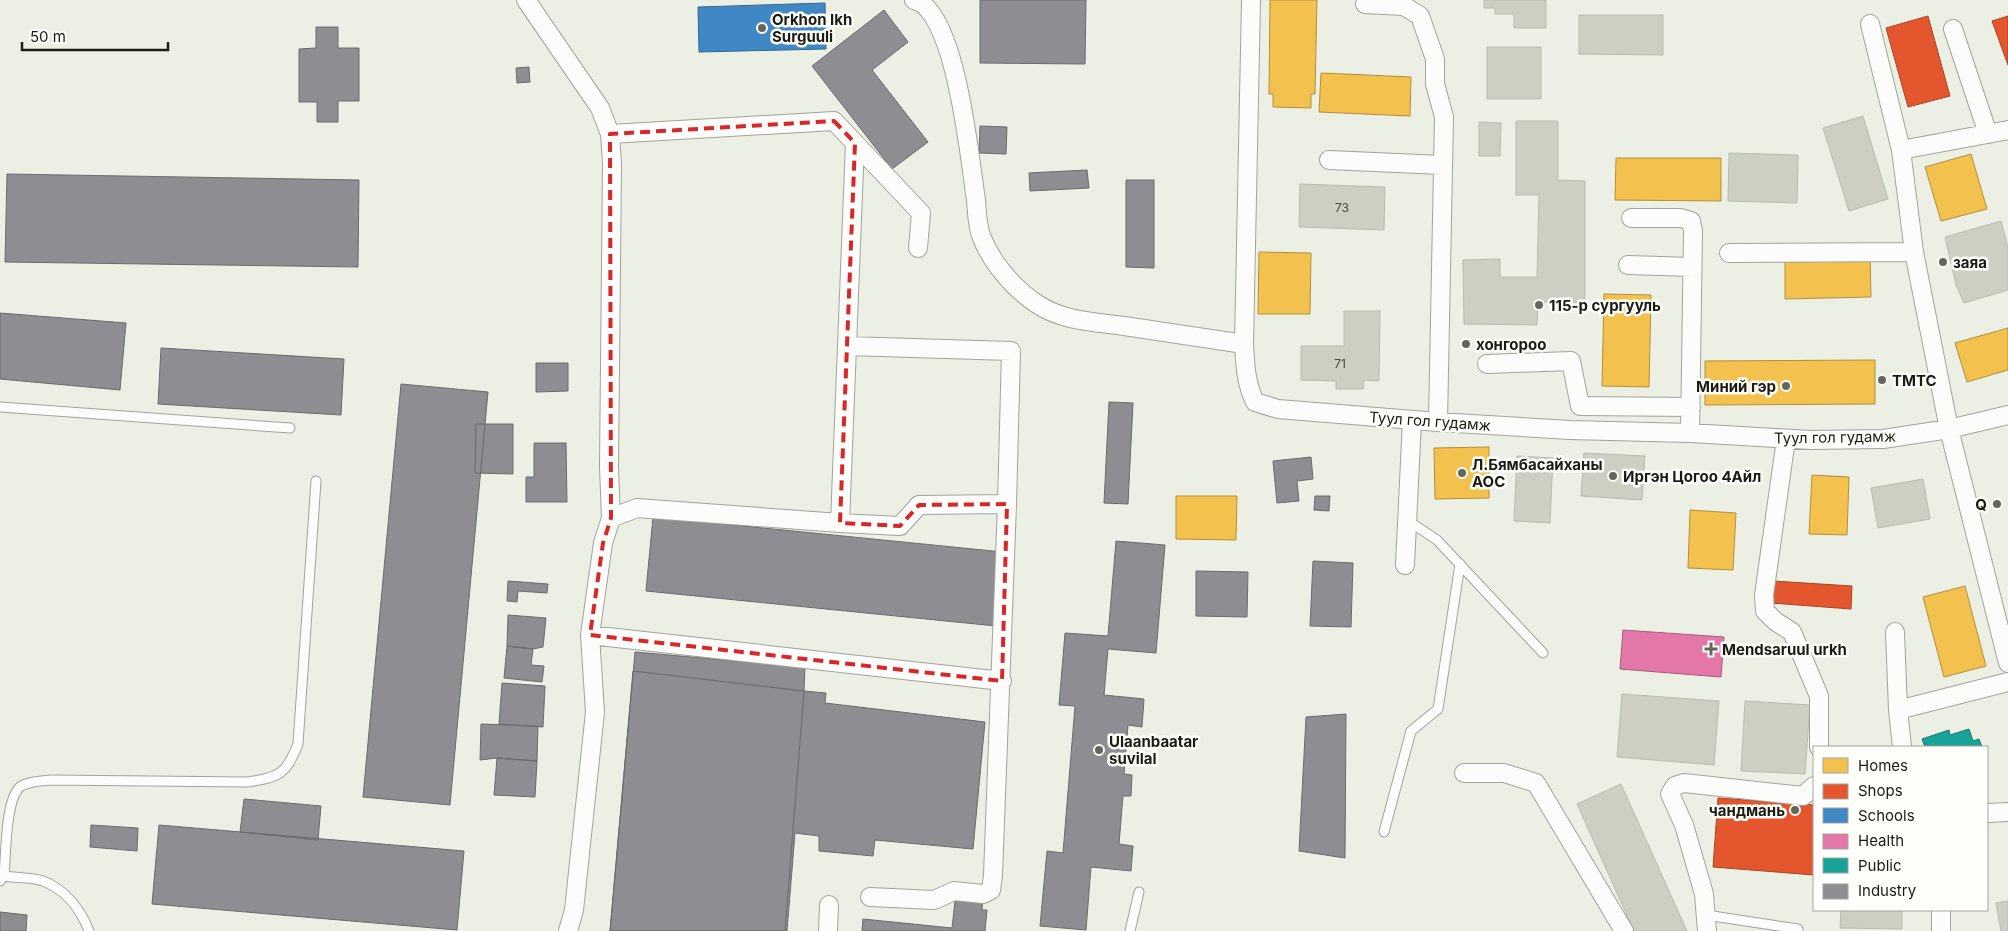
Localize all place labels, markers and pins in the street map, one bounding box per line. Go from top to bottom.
place label: Orkhon Ikh Surguuli [772,10,852,46]
marker: Orkhon Ikh Surguuli [756,22,768,34]
place label: заяа [1953,253,1987,272]
marker: заяа [1937,256,1949,268]
place label: 115-р сургууль [1549,296,1661,315]
marker: 115-р сургууль [1533,299,1545,311]
place label: хонгороо [1476,335,1546,354]
marker: хонгороо [1460,338,1472,350]
place label: ТМТС [1892,371,1937,390]
marker: ТМТС [1876,374,1888,386]
place label: Миний гэр [1696,377,1776,396]
marker: Миний гэр [1780,380,1792,392]
place label: Л.Бямбасайханы АОС [1472,455,1603,491]
marker: Л.Бямбасайханы АОС [1456,467,1468,479]
place label: Иргэн Цогоо 4Айл [1623,467,1761,486]
marker: Иргэн Цогоо 4Айл [1607,470,1619,482]
place label: Q [1975,495,1987,514]
marker: Q [1991,498,2003,510]
place label: Mendsaruul urkh [1722,640,1847,659]
marker: Mendsaruul urkh [1704,642,1718,656]
place label: Ulaanbaatar suvilal [1109,732,1198,768]
marker: Ulaanbaatar suvilal [1093,744,1105,756]
place label: чандмань [1709,801,1785,820]
marker: чандмань [1789,804,1801,816]

